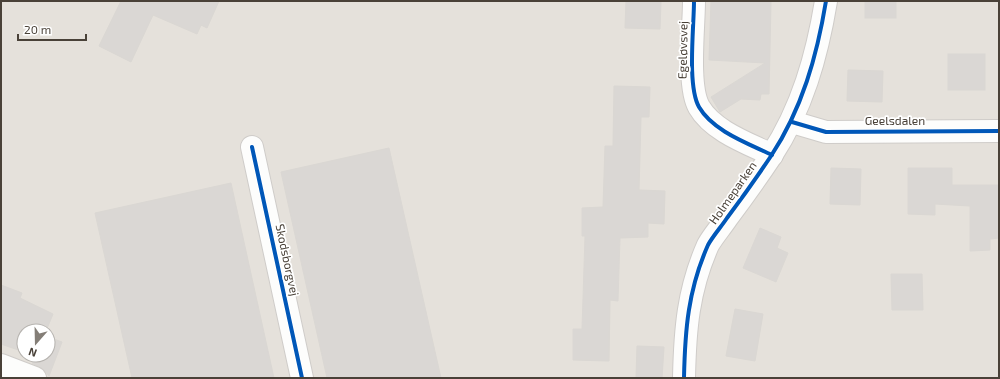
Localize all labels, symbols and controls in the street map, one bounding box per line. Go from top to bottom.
scale bar [18,16,86,42]
street label: Egeløvsvej [674,21,691,79]
text: 20 m [24,22,51,36]
street label: Geelsdalen [865,113,925,127]
street label: Holmeparken [705,158,759,226]
street label: Skodsborgvej [273,222,302,297]
north arrow [16,323,56,363]
text: N [26,345,38,360]

